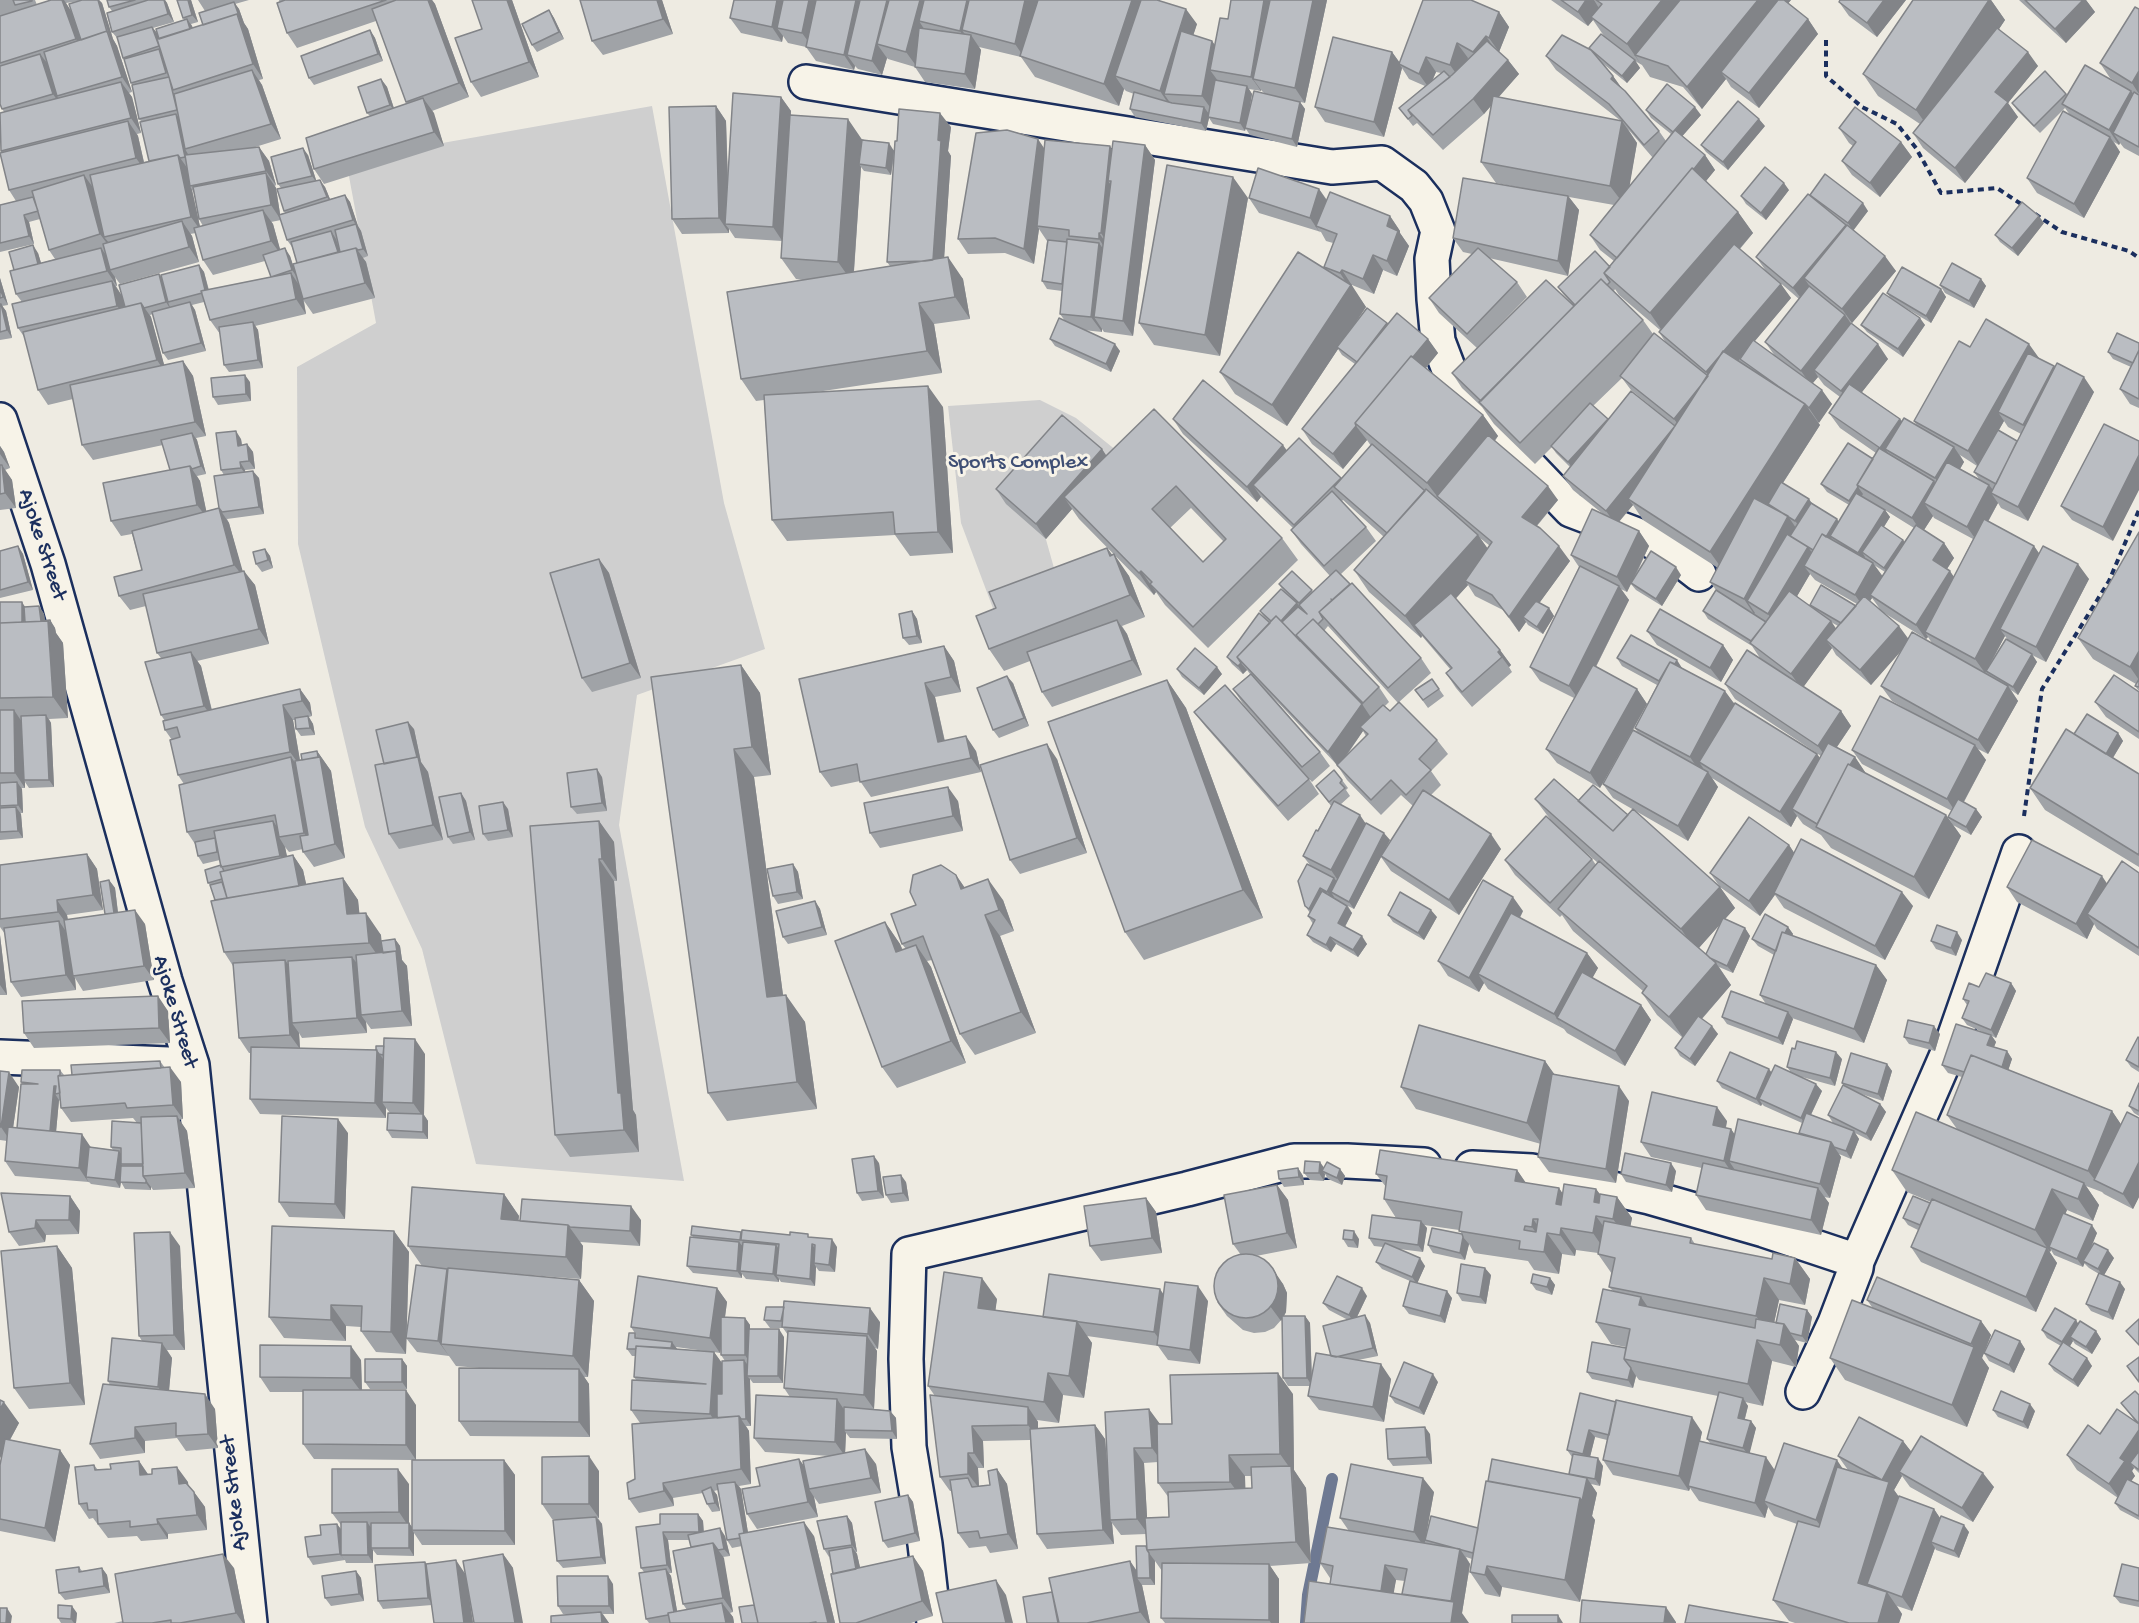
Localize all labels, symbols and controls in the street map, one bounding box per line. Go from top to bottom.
park label: Sports Complex [948,451,1088,477]
street label: Ajoke Street [11,486,71,604]
street label: Ajoke Street [145,953,203,1071]
street label: Ajoke Street [216,1434,254,1552]

